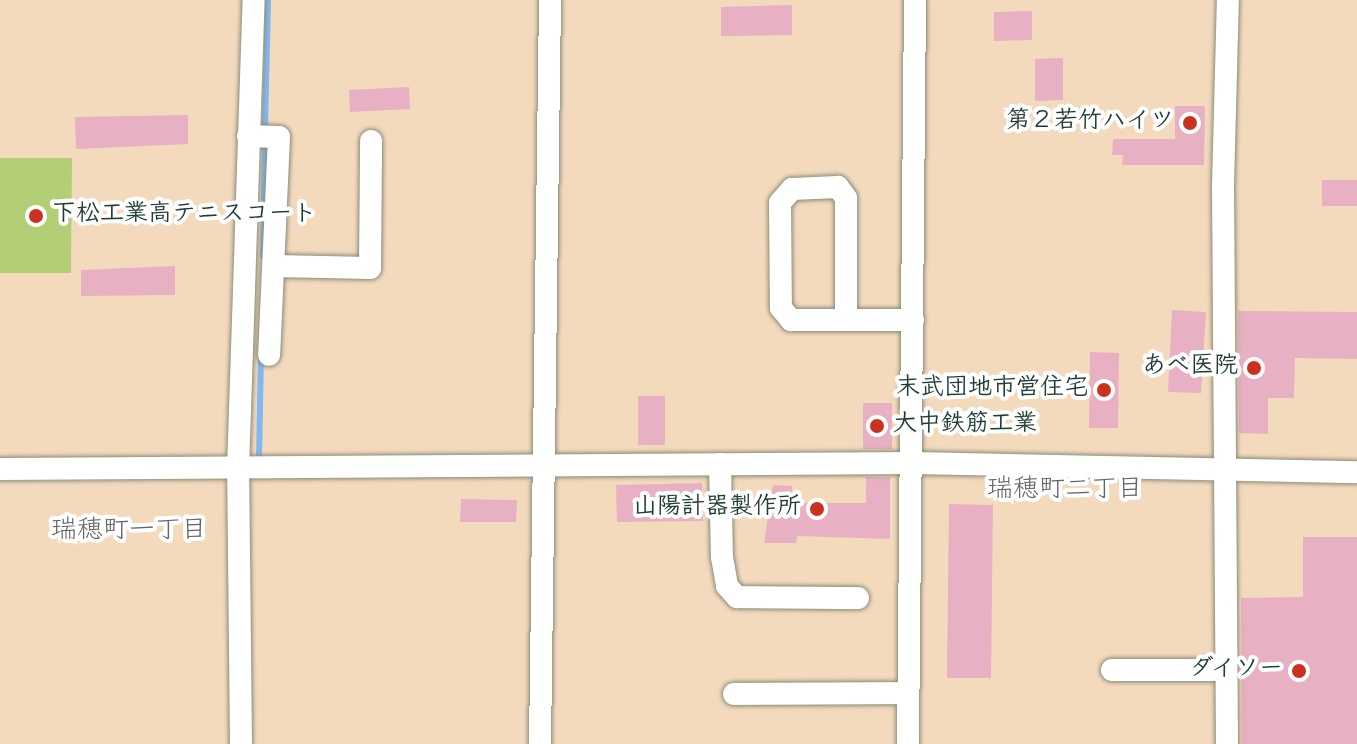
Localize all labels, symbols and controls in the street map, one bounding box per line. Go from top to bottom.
place label: 第２若竹ハイツ [1006,109,1174,137]
marker: 第２若竹ハイツ [1181,114,1199,132]
place label: 下松工業高テニスコート [52,202,316,230]
marker: 下松工業高テニスコート [27,207,45,225]
place label: あべ医院 [1142,354,1238,382]
marker: あべ医院 [1245,359,1263,377]
place label: 末武団地市営住宅 [896,376,1088,404]
marker: 末武団地市営住宅 [1095,381,1113,399]
place label: 大中鉄筋工業 [893,412,1037,440]
marker: 大中鉄筋工業 [868,417,886,435]
district label: 瑞穂町二丁目 [987,476,1143,508]
place label: 山陽計器製作所 [633,495,801,523]
marker: 山陽計器製作所 [808,500,826,518]
district label: 瑞穂町一丁目 [51,517,207,549]
place label: ダイソー [1187,657,1283,685]
marker: ダイソー [1290,662,1308,680]

